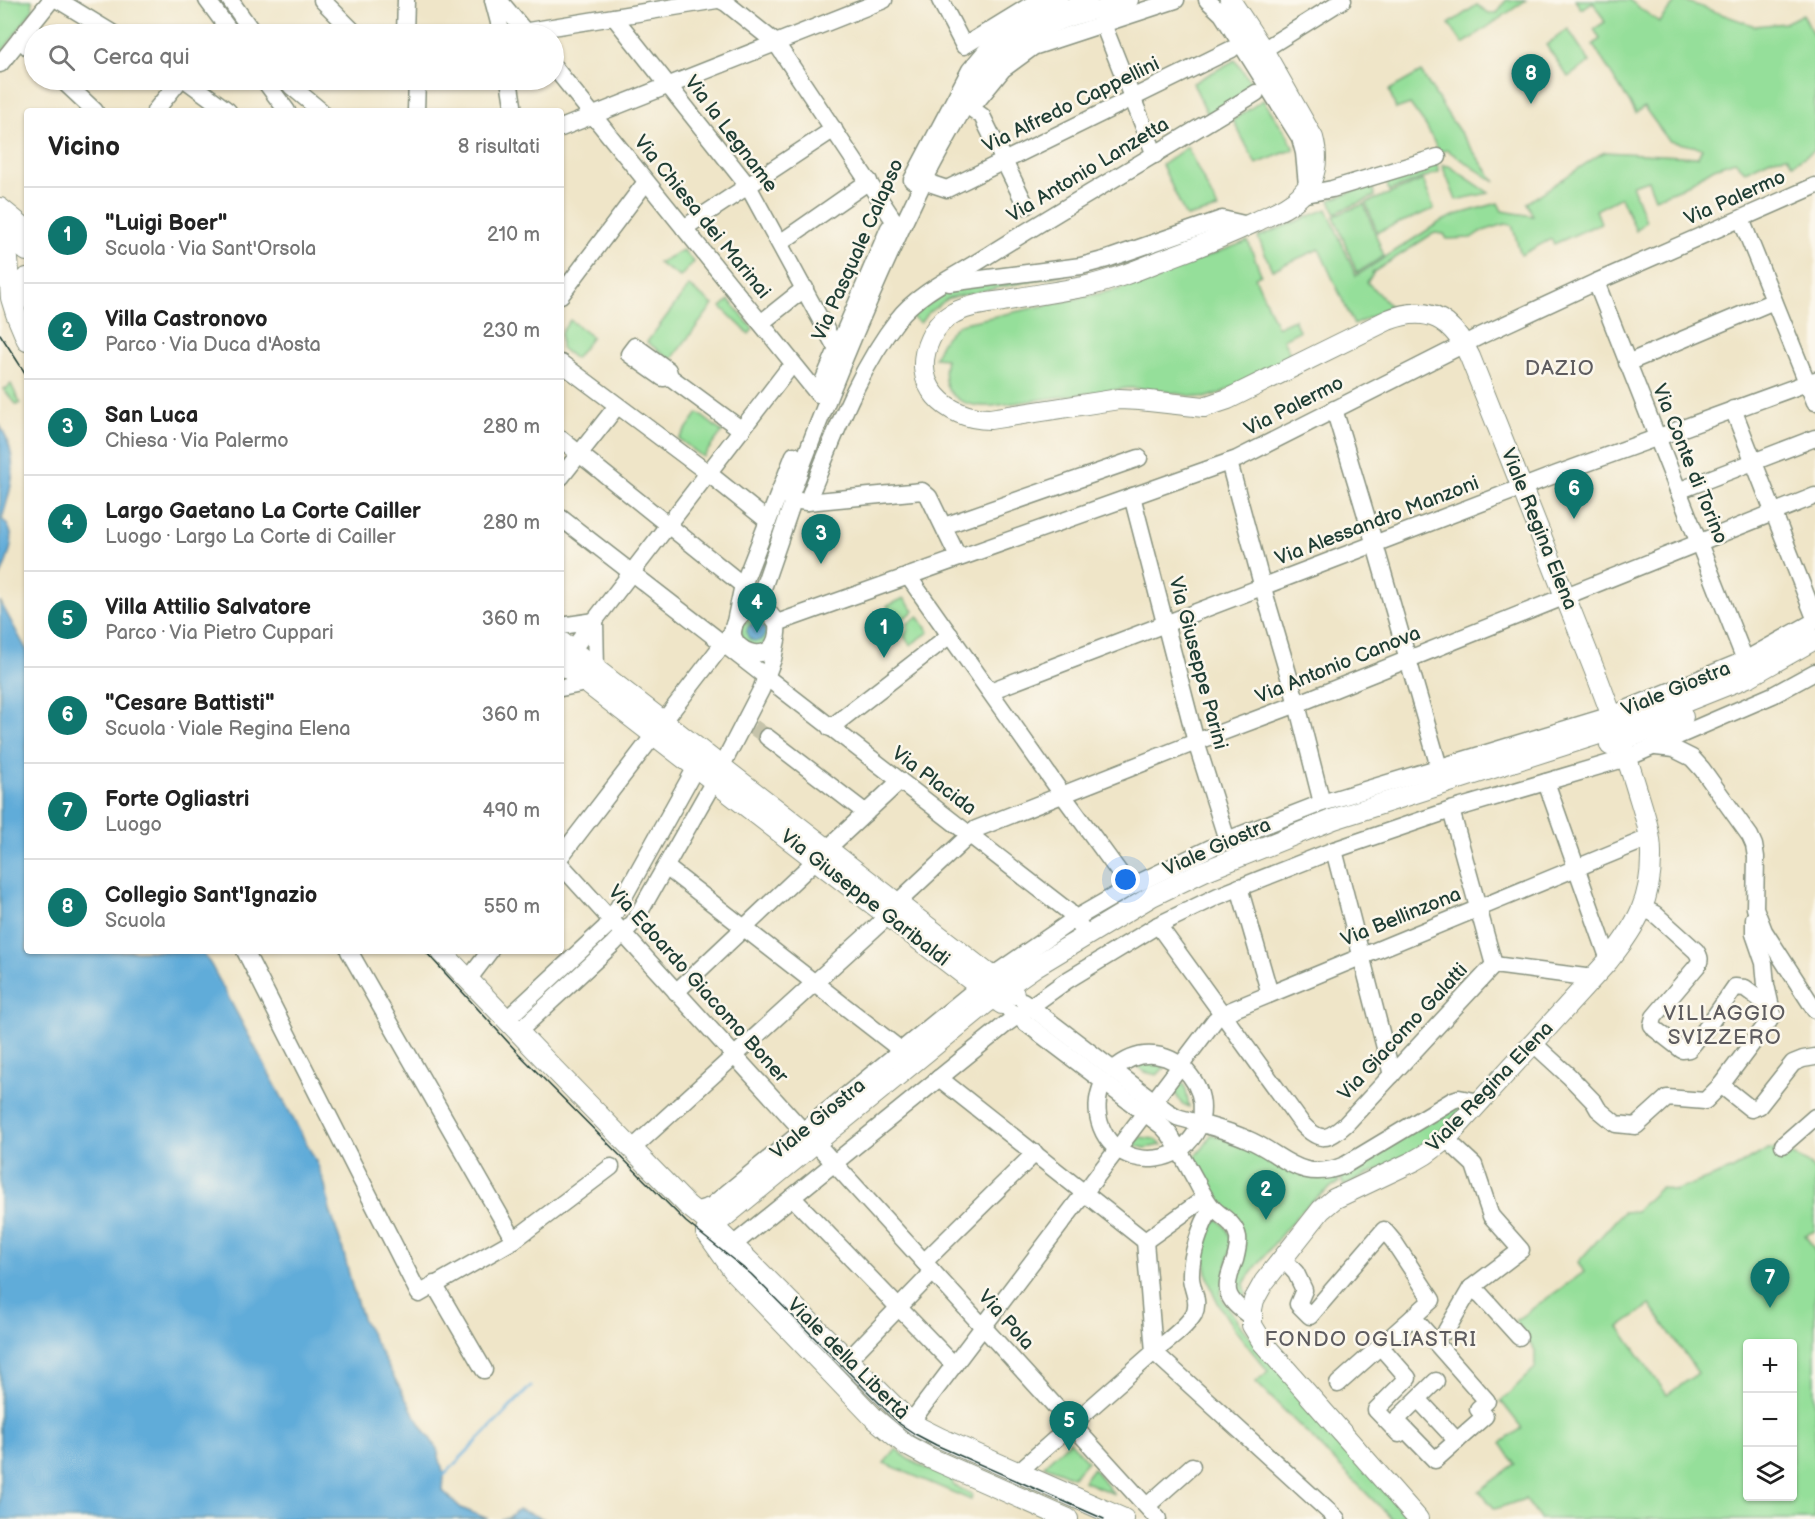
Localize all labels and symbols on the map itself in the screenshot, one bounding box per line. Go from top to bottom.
street label: Via Alfredo Cappellini [979,52,1163,158]
pin: 8 [1512,54,1550,104]
street label: Via la Legname [679,71,783,197]
street label: Via Antonio Lanzetta [1003,112,1173,228]
street label: Via Chiesa dei Marinai [629,130,775,304]
street label: Via Pasquale Calapso [807,155,909,345]
street label: Via Palermo [1681,165,1789,231]
district label: DAZIO [1525,356,1595,381]
street label: Via Palermo [1240,371,1348,441]
street label: Via Conte di Torino [1647,381,1733,547]
street label: Viale Regina Elena [1496,445,1582,613]
pin: 6 [1554,470,1594,519]
street label: Via Alessandro Manzoni [1272,471,1482,571]
pin: 3 [802,514,840,564]
street label: Via Giuseppe Parini [1163,574,1233,752]
pin: 4 [738,584,777,633]
pin: 1 [864,608,904,658]
street label: Via Antonio Canova [1252,621,1424,709]
street label: Viale Giostra [1618,656,1734,722]
street label: Via Placida [887,741,981,821]
street label: Viale Giostra [1160,813,1274,881]
street label: Via Giuseppe Garibaldi [776,824,954,972]
your location [1111,865,1140,894]
street label: Via Edoardo Giacomo Boner [603,880,794,1088]
street label: Via Bellinzona [1337,882,1465,952]
street label: Via Giacomo Galatti [1333,958,1473,1106]
district label: VILLAGGIO SVIZZERO [1663,1001,1787,1050]
street label: Viale Regina Elena [1422,1017,1558,1157]
street label: Viale Giostra [766,1073,870,1165]
pin: 2 [1246,1170,1286,1220]
pin: 7 [1750,1258,1790,1308]
street label: Via Pola [973,1285,1039,1355]
street label: Viale della Libertà [782,1293,914,1425]
district label: FONDO OGLIASTRI [1265,1327,1477,1352]
pin: 5 [1050,1402,1088,1451]

